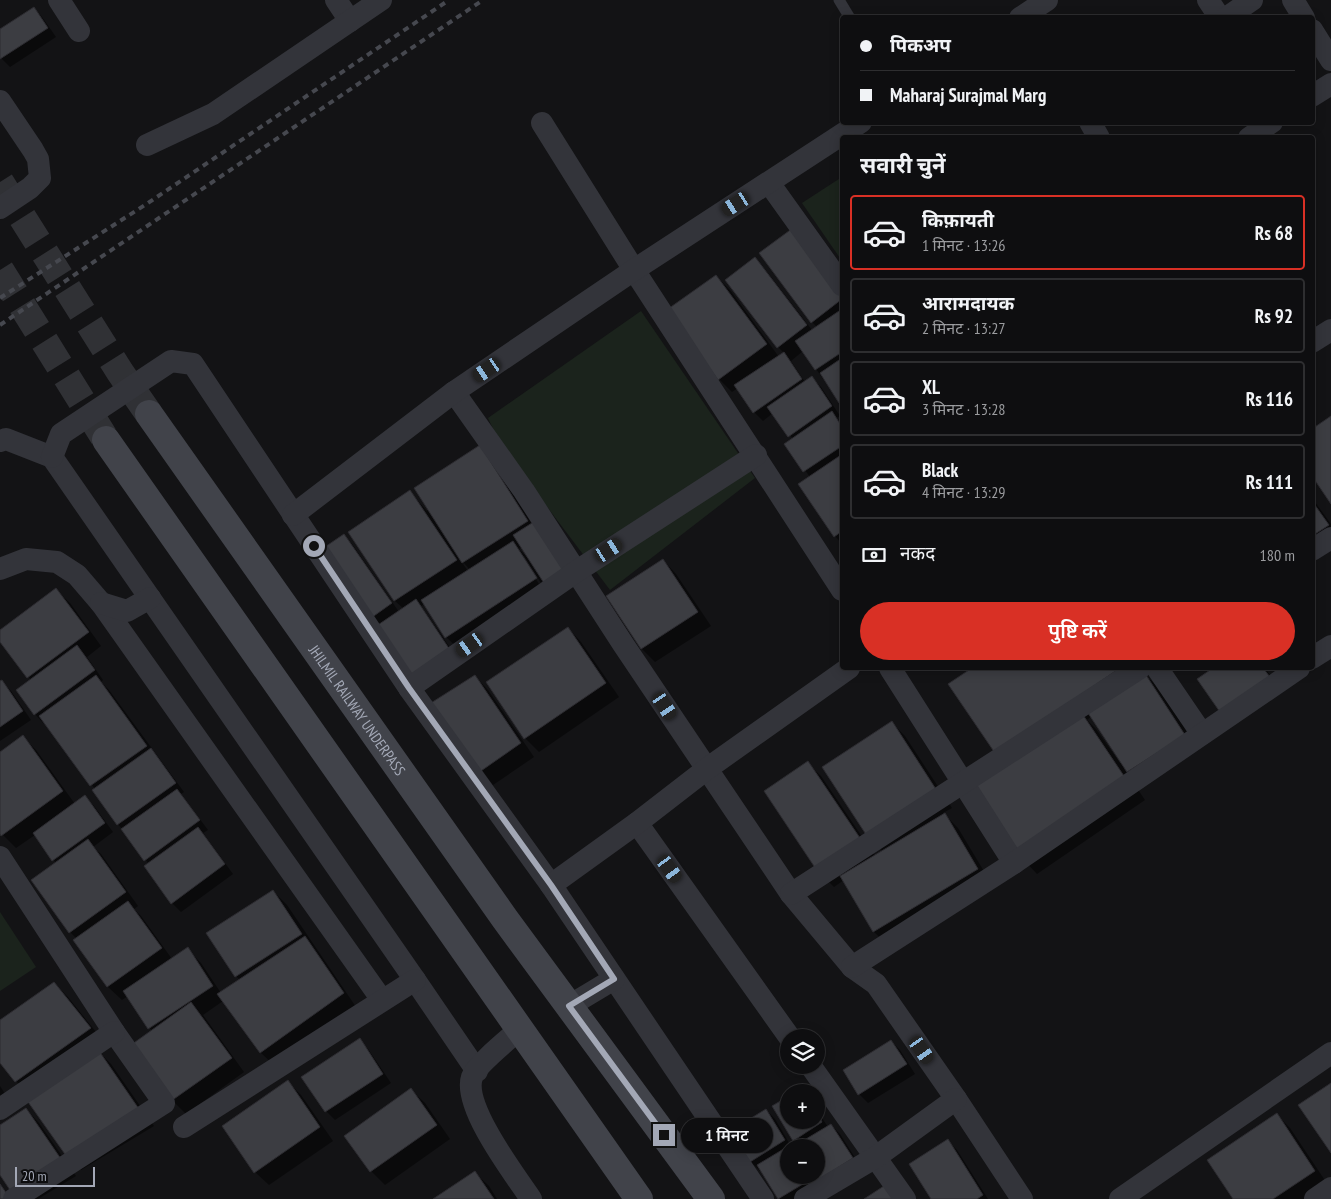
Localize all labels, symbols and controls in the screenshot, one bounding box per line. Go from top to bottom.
text: पिकअप [890,33,951,57]
text: Maharaj Surajmal Marg [890,83,1046,107]
text: सवारी चुनें [860,151,945,179]
car [719,190,752,218]
text: किफ़ायती [922,208,994,232]
icon: car [862,210,907,255]
text: Rs 68 [1255,221,1293,245]
text: 1 मिनट · 13:26 [922,235,1006,255]
text: आरामदायक [922,291,1014,315]
icon: car [862,293,907,338]
text: Rs 92 [1255,304,1293,328]
text: 2 मिनट · 13:27 [922,318,1006,338]
car [470,355,503,385]
text: XL [922,375,940,399]
icon: car [862,376,907,421]
text: Rs 116 [1246,387,1293,411]
text: 3 मिनट · 13:28 [922,399,1006,419]
text: Black [922,458,958,482]
icon: car [862,459,907,504]
text: Rs 111 [1246,470,1293,494]
text: 4 मिनट · 13:29 [922,482,1006,502]
route start [303,535,325,557]
car [592,536,625,564]
icon: cash [860,541,888,569]
text: नकद [900,541,935,565]
text: 180 m [1260,545,1295,565]
button: पुष्टि करें [860,602,1295,660]
car [453,630,486,660]
street label: JHILMIL RAILWAY UNDERPASS [305,640,410,779]
car [650,689,679,723]
car [655,852,684,886]
map controls [780,1029,825,1184]
button: layers [780,1029,825,1074]
car [907,1033,936,1067]
button: + [780,1084,825,1129]
callout: 1 मिनट [682,1118,774,1152]
route end [653,1124,675,1146]
text: 1 मिनट [705,1125,749,1145]
button: − [780,1139,825,1184]
scale bar [15,1164,95,1187]
text: 20 m [22,1167,47,1185]

